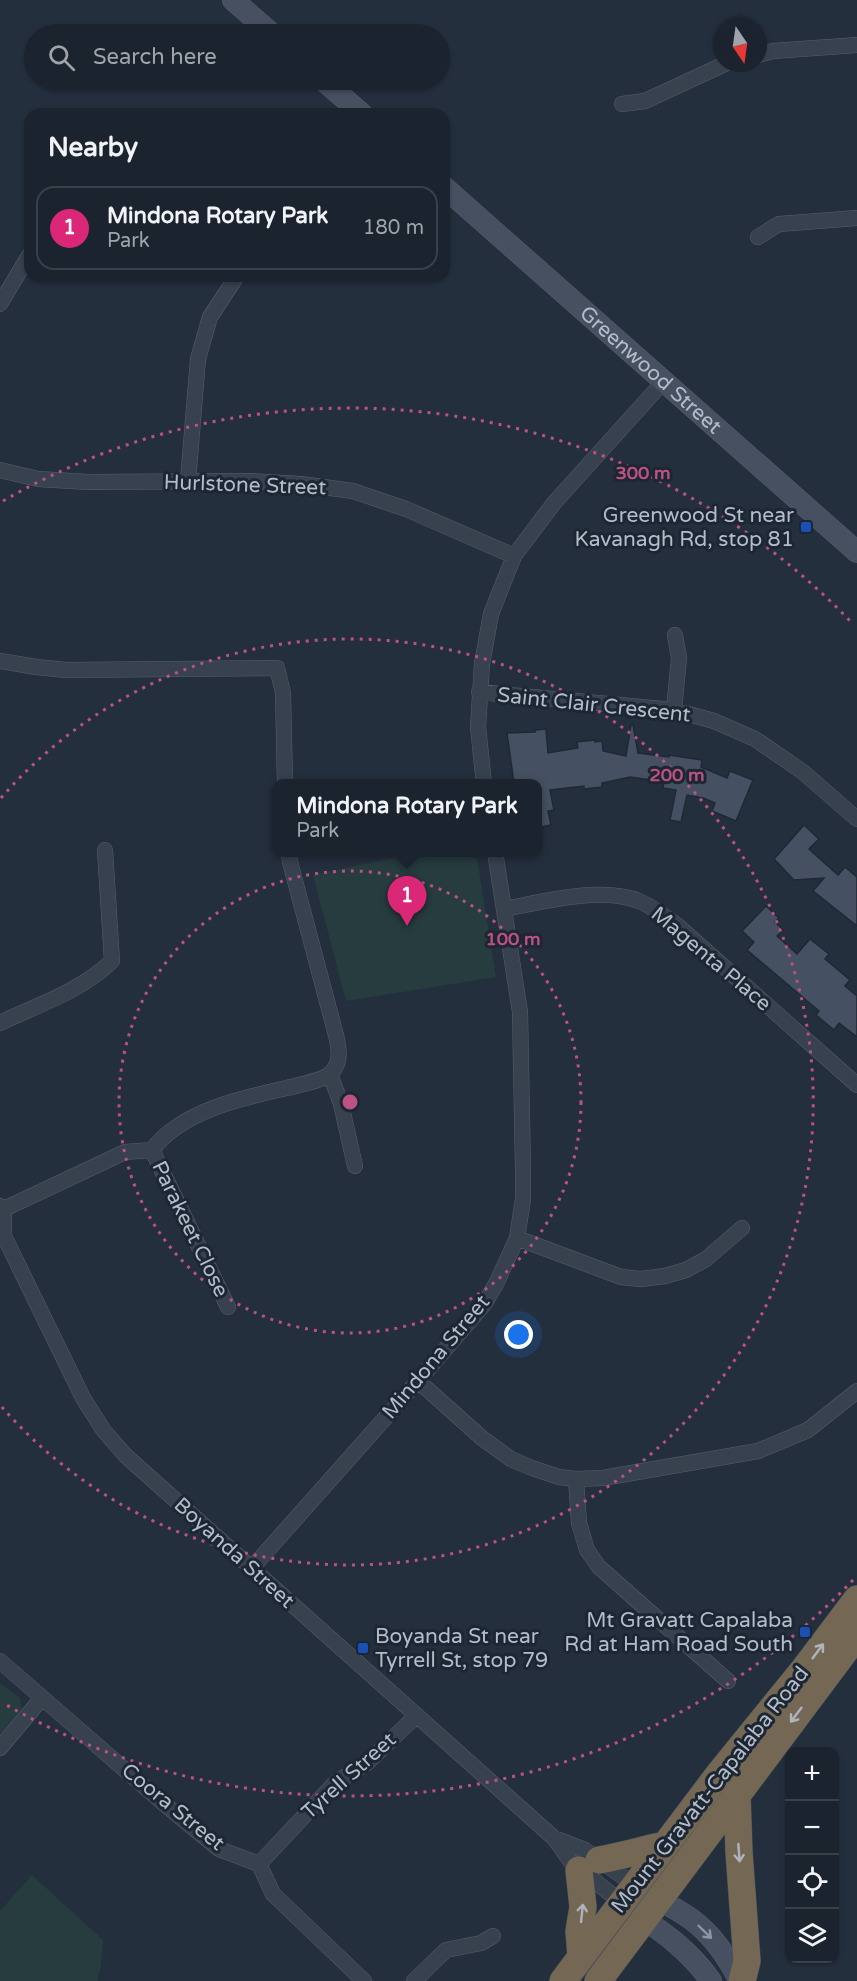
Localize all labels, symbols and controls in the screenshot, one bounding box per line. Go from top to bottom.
north arrow [713,18,767,72]
search box [24,24,450,90]
icon: search [45,41,78,74]
text: Search here [93,44,217,70]
text: Nearby [48,132,138,163]
text: Mindona Rotary Park [107,203,328,229]
text: 1 [63,216,76,240]
text: 180 m [363,216,424,240]
text: Park [107,229,150,253]
street label: Greenwood Street [575,301,727,439]
text: 300 m [615,462,671,484]
street label: Hurlstone Street [163,470,327,500]
place label: Greenwood St near Kavanagh Rd, stop 81 [575,503,794,552]
marker: Greenwood St near Kavanagh Rd, stop 81 [799,520,813,534]
street label: Saint Clair Crescent [496,682,692,728]
text: 200 m [649,764,705,786]
popup [272,779,542,857]
text: Mindona Rotary Park [296,793,518,819]
text: Park [296,819,339,843]
pin: 1 [388,876,426,926]
street label: Magenta Place [646,902,776,1017]
text: 100 m [485,928,541,950]
centre of rings [340,1092,360,1112]
street label: Parakeet Close [146,1157,234,1301]
street label: Mindona Street [377,1290,495,1424]
your location [504,1320,533,1349]
street label: Boyanda Street [169,1492,299,1614]
place label: Mt Gravatt Capalaba Rd at Ham Road South [564,1608,793,1657]
place label: Boyanda St near Tyrrell St, stop 79 [375,1624,548,1673]
marker: Mt Gravatt Capalaba Rd at Ham Road South [798,1625,812,1639]
marker: Boyanda St near Tyrrell St, stop 79 [356,1641,370,1655]
one-way arrow [811,1643,824,1659]
street label: Mount Gravatt-Capalaba Road [606,1662,814,1918]
one-way arrow [790,1707,803,1723]
street label: Tyrell Street [297,1727,401,1825]
map controls [785,1747,839,1963]
button: + [785,1747,839,1801]
street label: Coora Street [117,1758,229,1856]
button: − [785,1801,839,1855]
one-way arrow [734,1842,745,1862]
button: locate [785,1855,839,1909]
one-way arrow [577,1904,588,1924]
button: layers [785,1909,839,1963]
one-way arrow [698,1925,713,1940]

